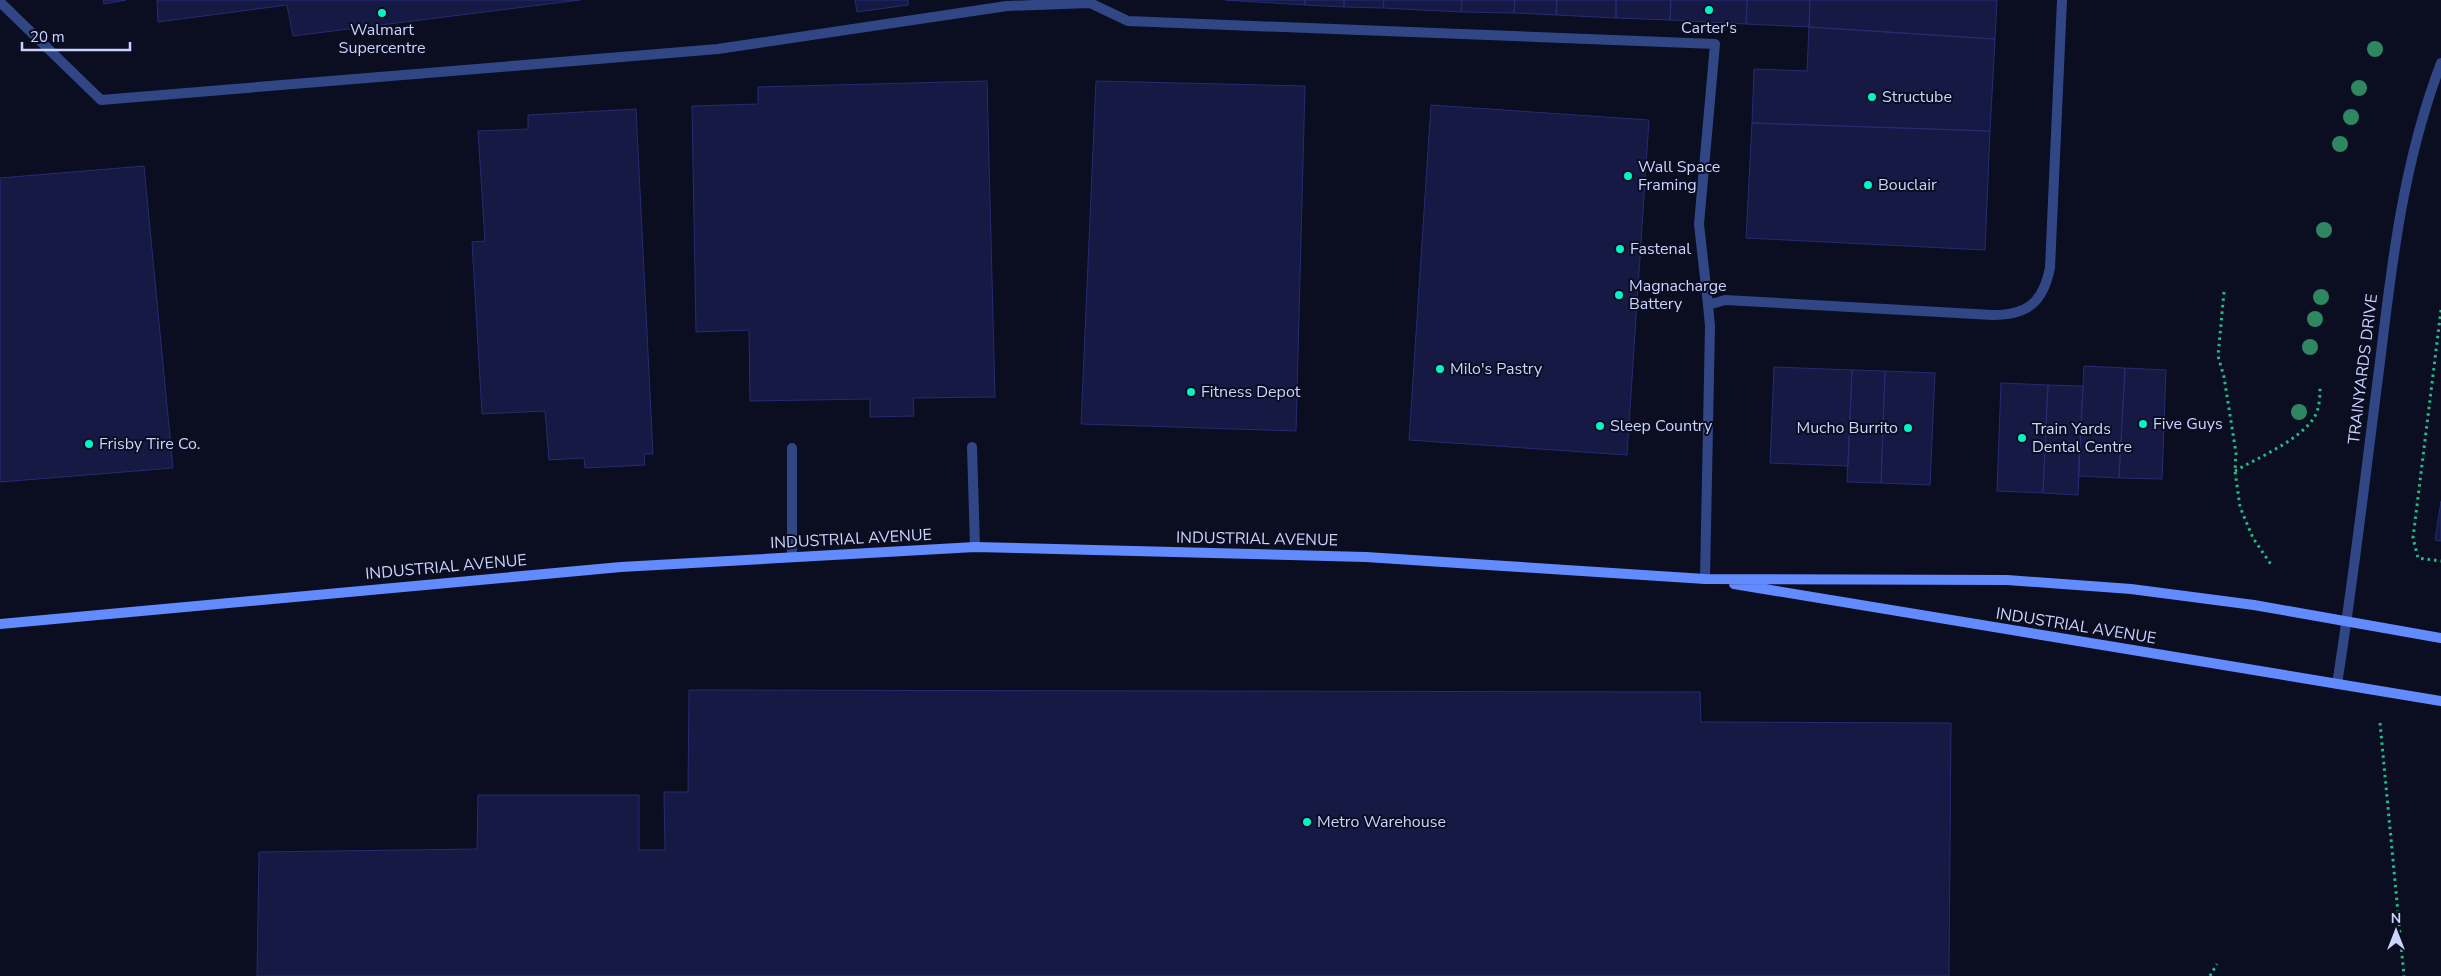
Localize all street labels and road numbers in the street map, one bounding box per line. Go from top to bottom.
street label: TRAINYARDS DRIVE [2343,292,2383,446]
street label: INDUSTRIAL AVENUE [770,524,932,554]
street label: INDUSTRIAL AVENUE [1176,527,1338,551]
street label: INDUSTRIAL AVENUE [364,549,528,585]
street label: INDUSTRIAL AVENUE [1994,602,2158,650]

